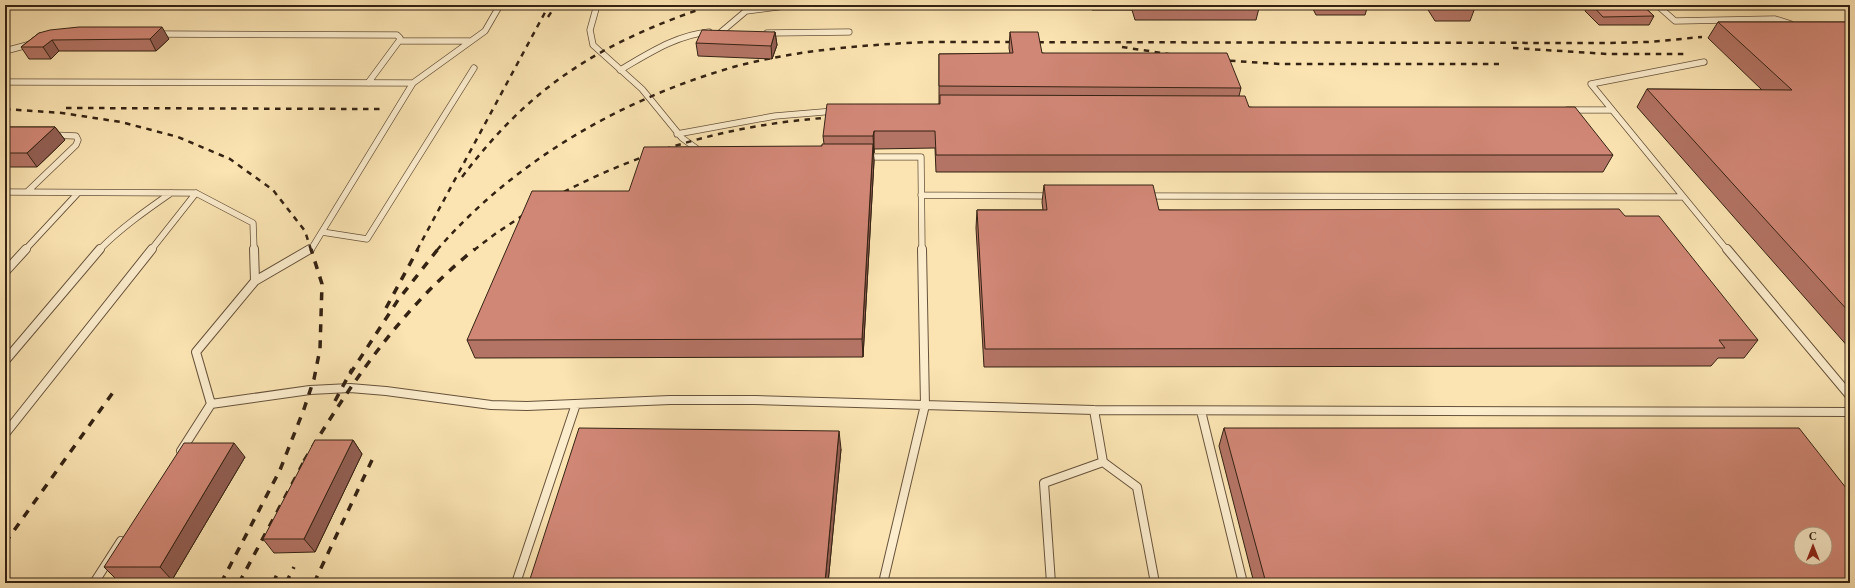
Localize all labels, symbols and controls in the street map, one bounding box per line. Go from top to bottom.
north arrow [1793,526,1833,566]
text: С [1809,529,1817,543]

